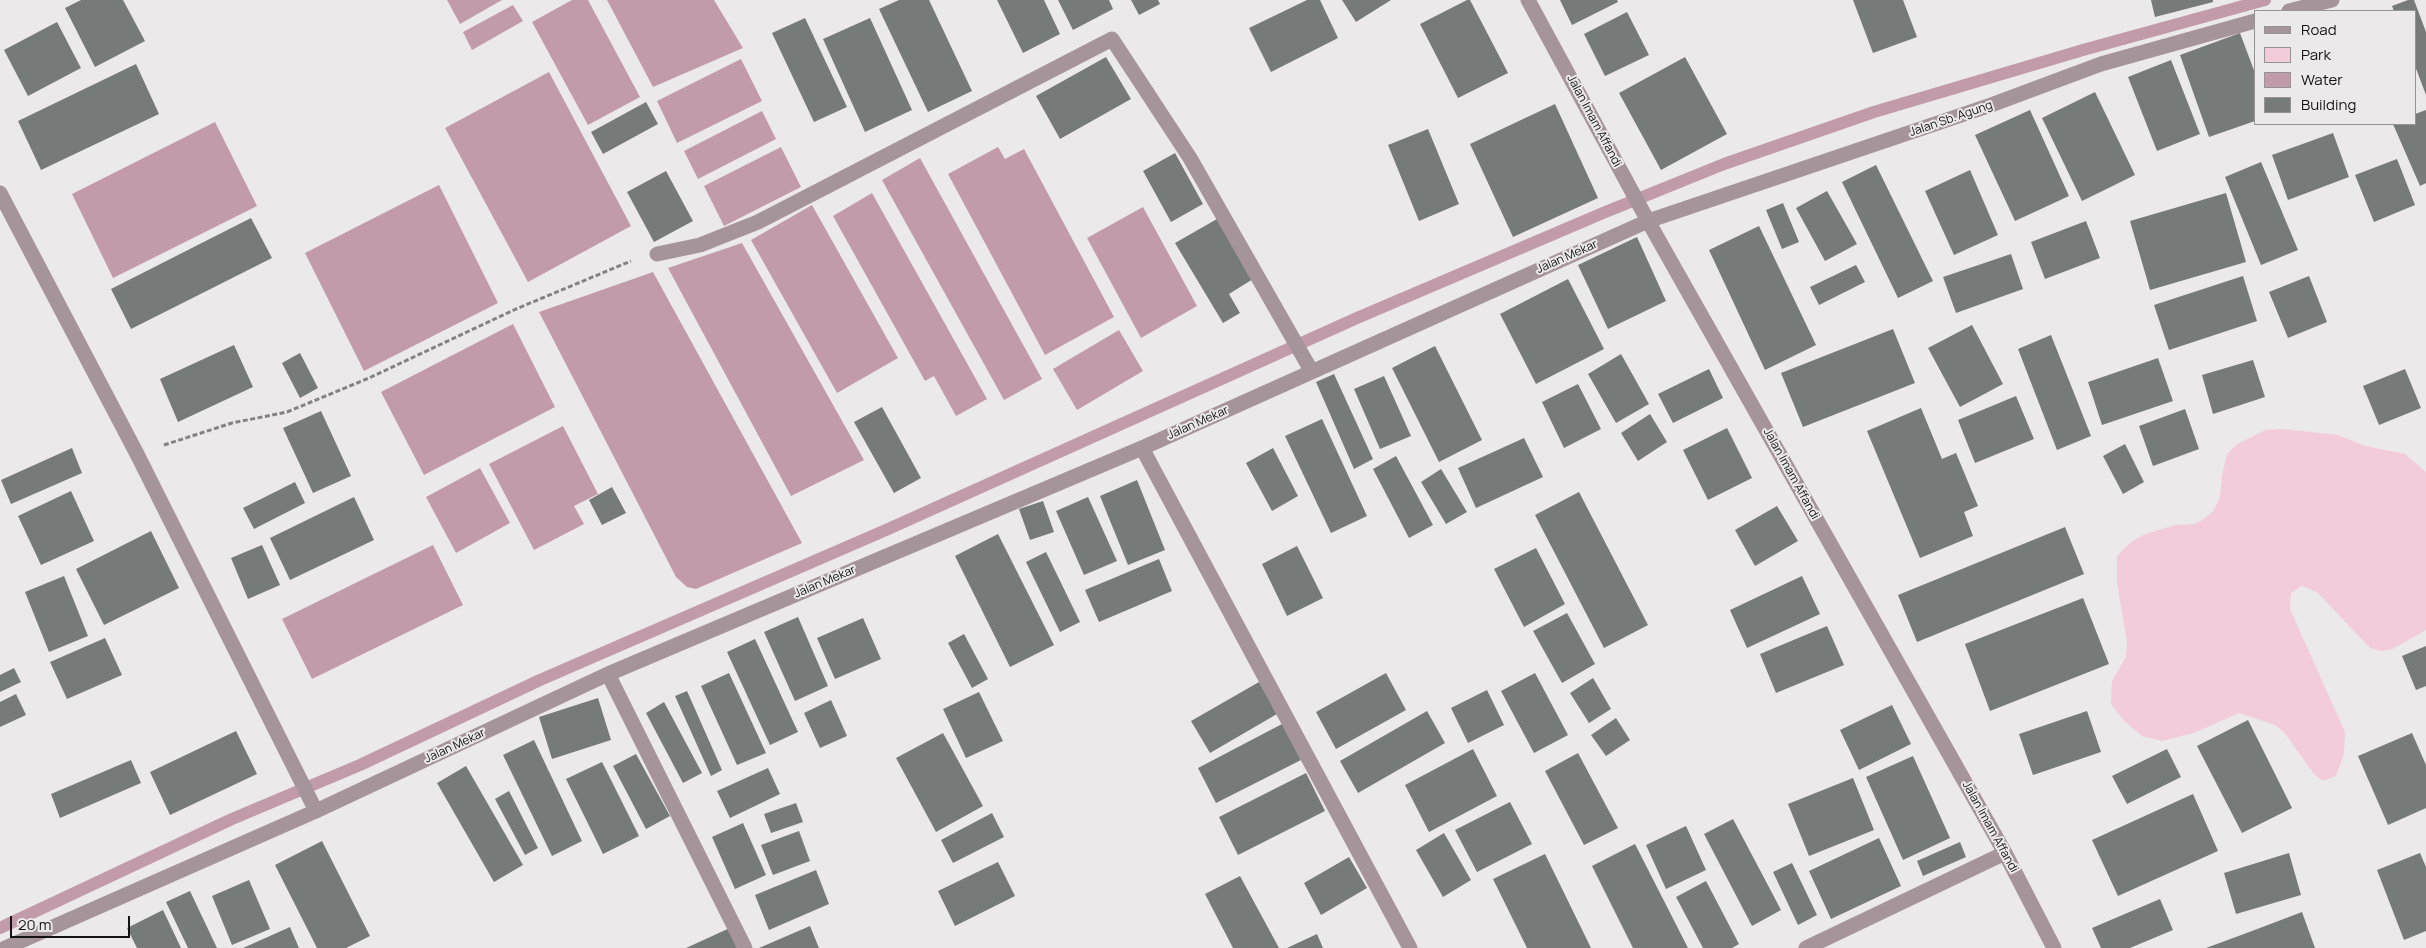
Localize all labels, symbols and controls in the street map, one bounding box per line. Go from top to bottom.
legend [2254,10,2416,125]
text: Road [2301,19,2337,40]
text: Park [2301,44,2331,65]
text: Water [2301,69,2343,90]
street label: Jalan Imam Affandi [1564,73,1624,169]
text: Building [2301,94,2356,115]
street label: Jalan Sb. Agung [1908,98,1994,140]
street label: Jalan Mekar [1534,237,1600,277]
street label: Jalan Mekar [1165,403,1231,443]
street label: Jalan Imam Affandi [1760,426,1822,522]
street label: Jalan Mekar [792,563,858,601]
street label: Jalan Mekar [422,726,488,766]
street label: Jalan Imam Affandi [1959,779,2021,875]
scale bar [12,906,132,938]
text: 20 m [18,914,51,935]

